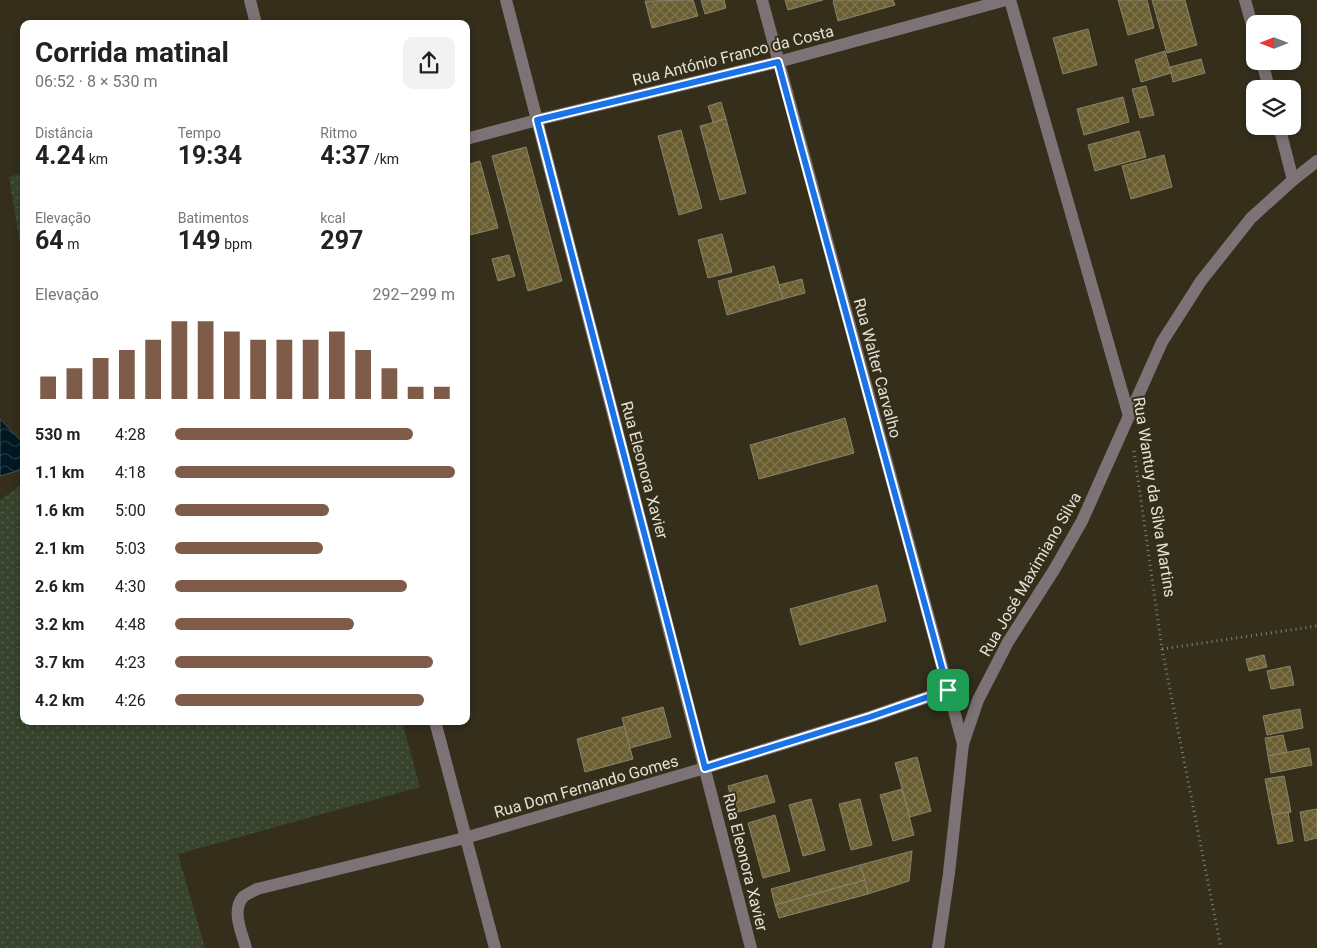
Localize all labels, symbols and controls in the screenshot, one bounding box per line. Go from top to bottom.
north arrow [1246,15,1301,70]
map controls [1246,15,1301,135]
street label: Rua António Franco da Costa [630,21,836,90]
text: Corrida matinal [35,36,229,69]
button: share [403,37,455,89]
text: 06:52 · 8 × 530 m [35,72,157,91]
button: layers [1246,80,1301,135]
text: Distância [35,125,93,141]
text: Tempo [178,125,221,141]
text: Ritmo [320,125,357,141]
text: 4.24 [35,141,85,170]
text: 19:34 [178,141,242,170]
text: 4:37 [320,141,370,170]
text: km [85,151,108,167]
text: /km [370,151,399,167]
text: Elevação [35,210,91,226]
text: Batimentos [178,210,249,226]
text: kcal [320,210,346,226]
text: 64 [35,226,64,255]
text: 149 [178,226,221,255]
text: 297 [320,226,363,255]
text: m [64,236,79,252]
text: bpm [221,236,252,252]
text: Elevação [35,285,99,304]
text: 292–299 m [373,285,455,304]
street label: Rua Walter Carvalho [850,296,905,440]
street label: Rua Wantuy da Silva Martins [1129,396,1180,599]
street label: Rua Eleonora Xavier [617,399,672,542]
text: 530 m [35,425,80,444]
text: 4:28 [115,425,146,444]
text: 1.1 km [35,463,84,482]
text: 4:18 [115,463,146,482]
street label: Rua José Maximiano Silva [976,489,1085,660]
text: 1.6 km [35,501,84,520]
text: 5:00 [115,501,146,520]
text: 2.1 km [35,539,84,558]
text: 5:03 [115,539,146,558]
text: 2.6 km [35,577,84,596]
text: 4:30 [115,577,146,596]
text: 3.2 km [35,615,84,634]
text: 4:48 [115,615,146,634]
text: 3.7 km [35,653,84,672]
text: 4:23 [115,653,146,672]
pin [927,669,969,711]
icon: arrive [934,676,962,704]
text: 4.2 km [35,691,84,710]
text: 4:26 [115,691,146,710]
street label: Rua Dom Fernando Gomes [492,751,680,822]
street label: Rua Eleonora Xavier [719,791,772,934]

